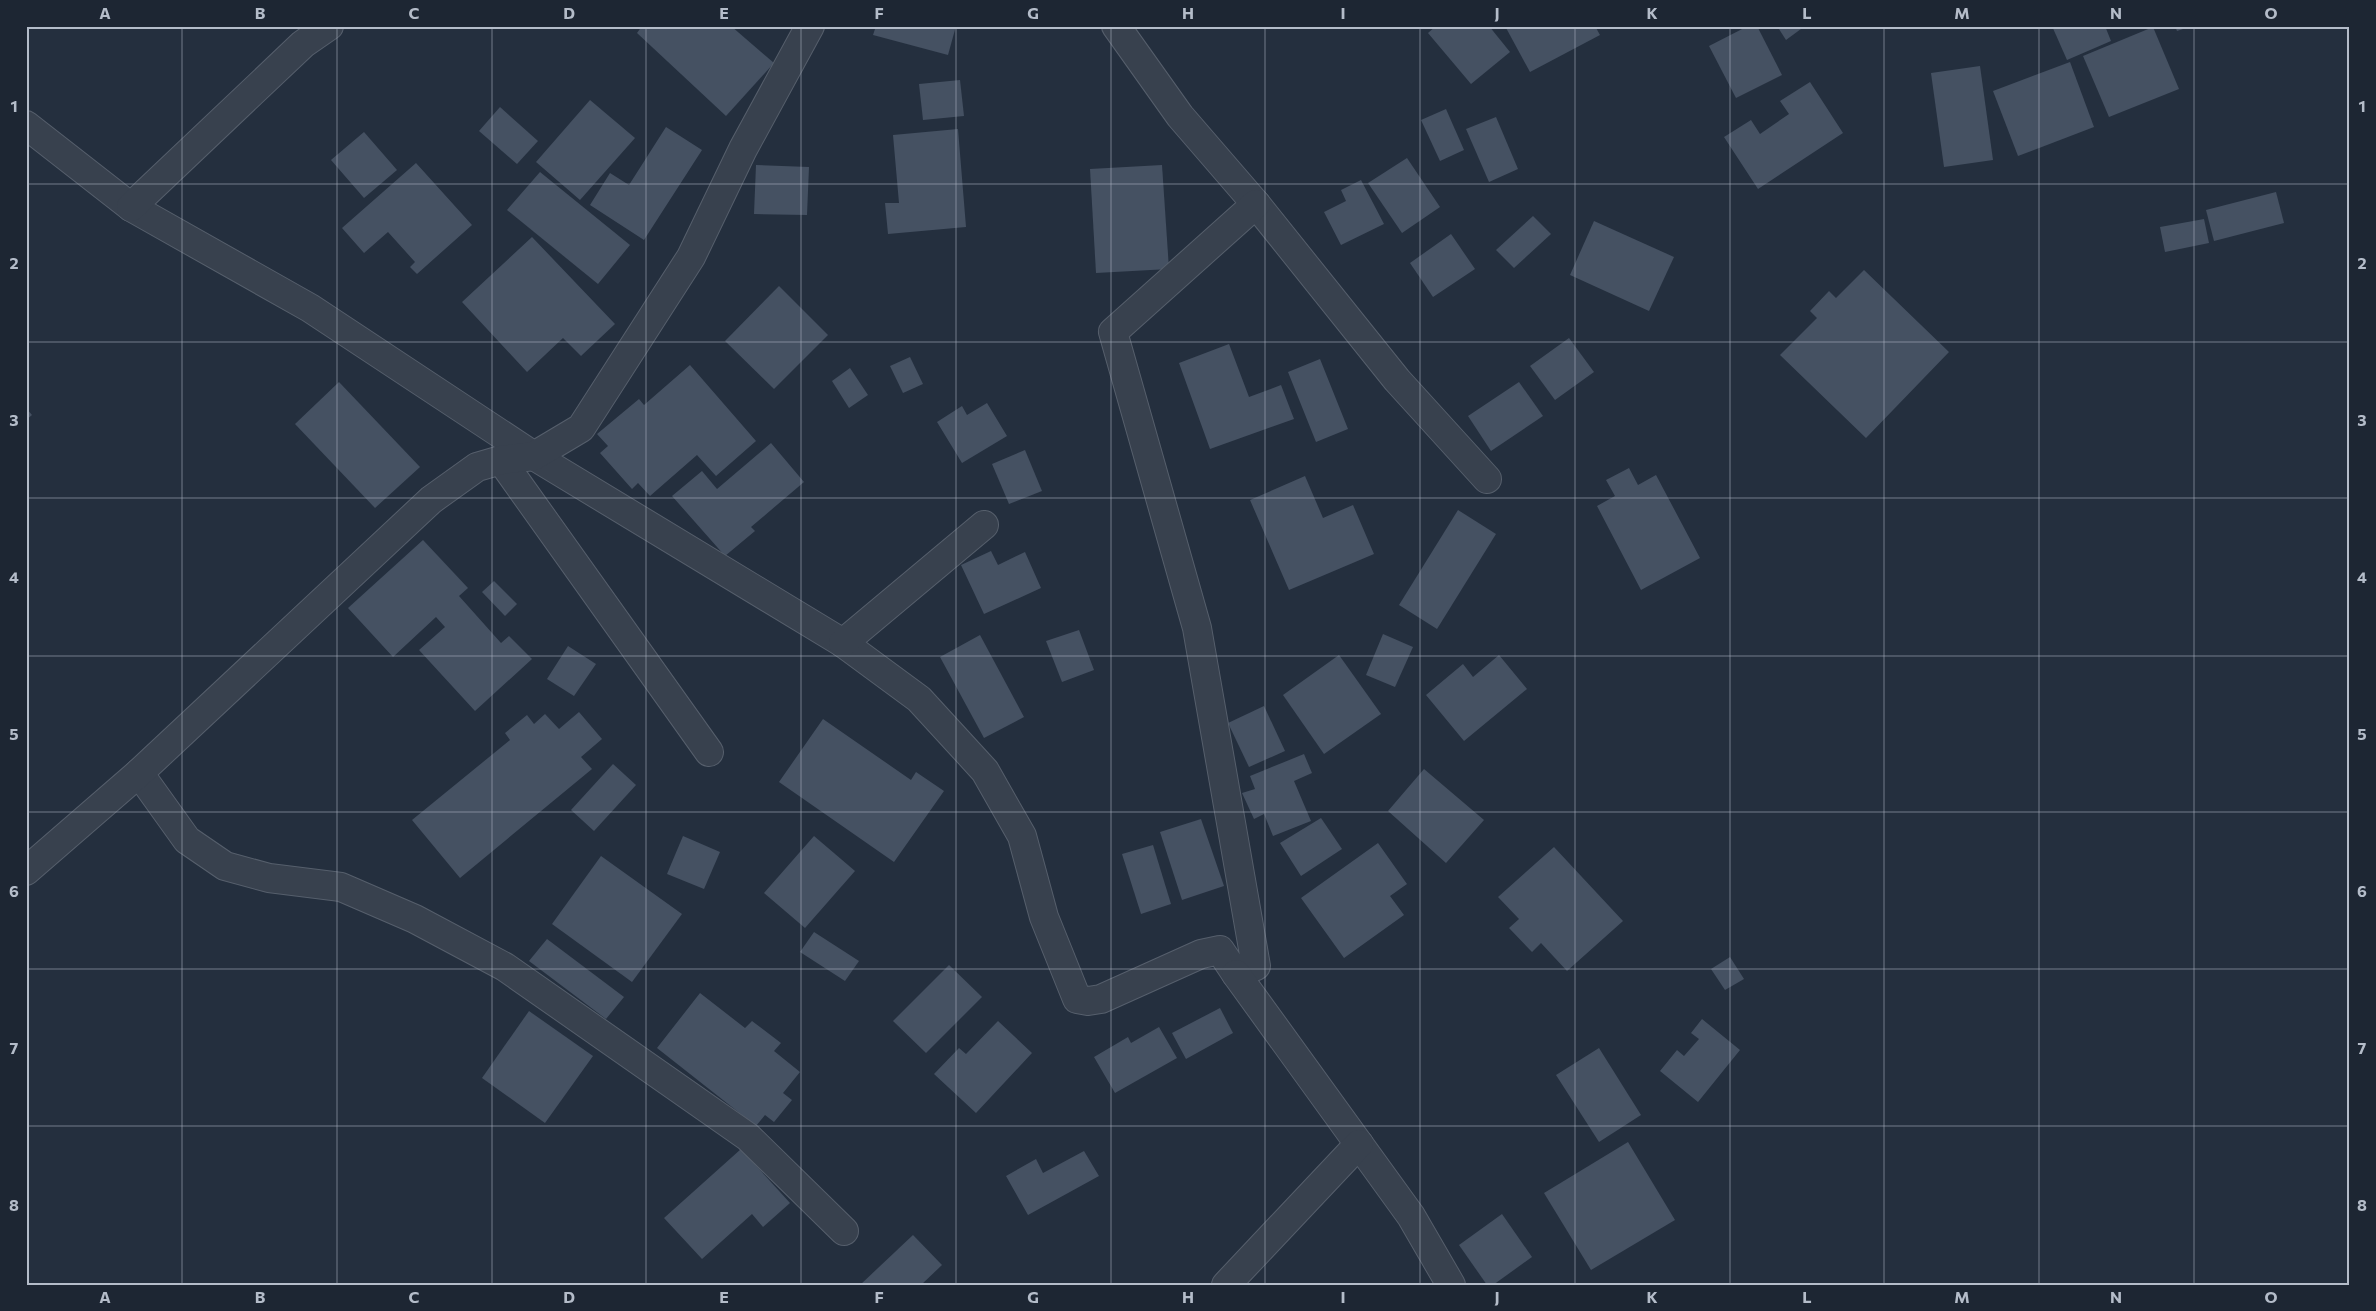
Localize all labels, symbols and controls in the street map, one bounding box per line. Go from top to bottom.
text: A [99,3,111,22]
text: B [255,3,266,22]
text: C [409,3,420,22]
text: D [563,3,575,22]
text: E [719,3,729,22]
text: F [874,3,884,22]
text: G [1027,3,1039,22]
text: H [1182,3,1194,22]
text: I [1340,3,1346,22]
text: J [1494,3,1500,22]
text: K [1646,3,1658,22]
text: L [1802,3,1812,22]
text: M [1954,3,1970,22]
text: N [2110,3,2122,22]
text: O [2264,3,2278,22]
text: 1 [10,96,18,115]
text: 1 [2358,96,2366,115]
text: 2 [9,253,19,272]
text: 2 [2357,253,2367,272]
text: 3 [9,410,19,429]
text: 3 [2357,410,2367,429]
text: 4 [9,567,19,586]
text: 4 [2357,567,2367,586]
text: 5 [9,724,19,743]
text: 5 [2357,724,2367,743]
text: 6 [9,881,19,900]
text: 6 [2357,881,2367,900]
text: 7 [10,1038,19,1057]
text: 7 [2358,1038,2367,1057]
text: 8 [9,1195,19,1214]
text: 8 [2357,1195,2367,1214]
text: A [99,1287,111,1306]
text: B [255,1287,266,1306]
text: C [409,1287,420,1306]
text: D [563,1287,575,1306]
text: E [719,1287,729,1306]
text: F [874,1287,884,1306]
text: G [1027,1287,1039,1306]
text: H [1182,1287,1194,1306]
text: I [1340,1287,1346,1306]
text: J [1494,1287,1500,1306]
text: K [1646,1287,1658,1306]
text: L [1802,1287,1812,1306]
text: M [1954,1287,1970,1306]
text: N [2110,1287,2122,1306]
text: O [2264,1287,2278,1306]

